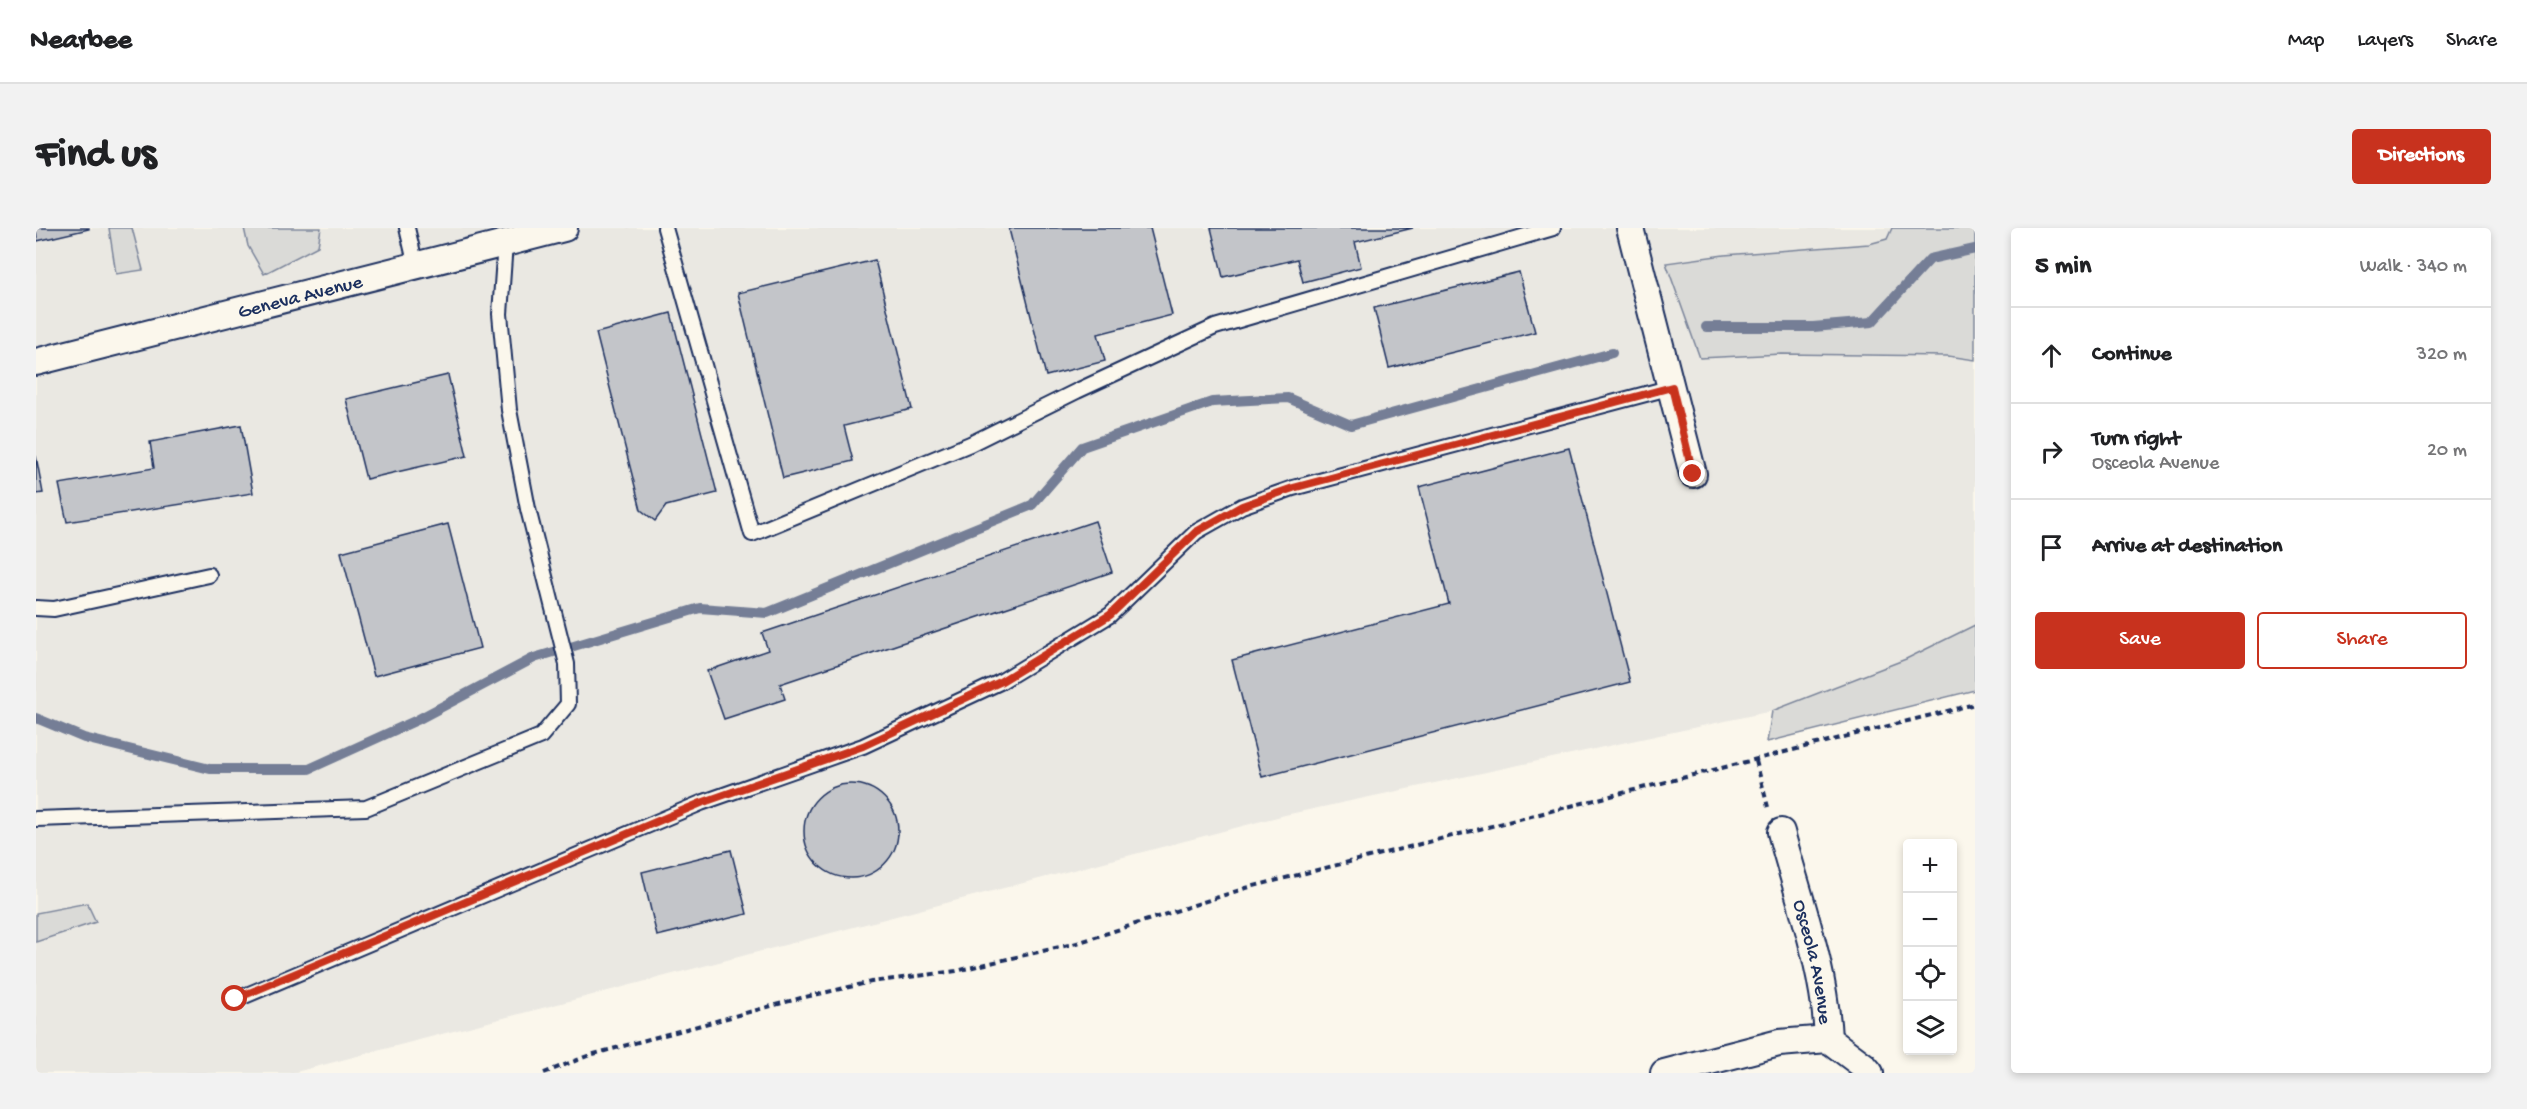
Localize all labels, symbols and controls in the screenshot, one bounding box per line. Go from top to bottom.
text: Nearbee [30,25,132,58]
text: Map [2288,29,2324,54]
text: Layers [2357,29,2413,54]
text: Share [2446,29,2497,54]
button: Directions [2352,129,2491,184]
text: Find us [36,132,156,181]
text: 5 min [2035,252,2091,283]
text: Walk · 340 m [2360,256,2467,279]
street label: Geneva Avenue [236,271,366,325]
icon: ahead [2035,339,2068,372]
text: Continue [2092,342,2172,368]
text: 320 m [2417,344,2467,367]
text: Turn right [2092,427,2180,453]
icon: right [2035,435,2068,468]
text: 20 m [2427,440,2467,463]
text: Osceola Avenue [2092,453,2219,476]
route end [1679,460,1705,486]
icon: arrive [2035,531,2068,564]
text: Arrive at destination [2092,534,2282,560]
button: Save [2035,612,2245,669]
button: Share [2257,612,2467,669]
map controls [1903,839,1957,1055]
button: + [1903,839,1957,893]
button: − [1903,893,1957,947]
street label: Osceola Avenue [1786,897,1835,1026]
button: locate [1903,947,1957,1001]
route start [221,985,247,1011]
button: layers [1903,1001,1957,1055]

